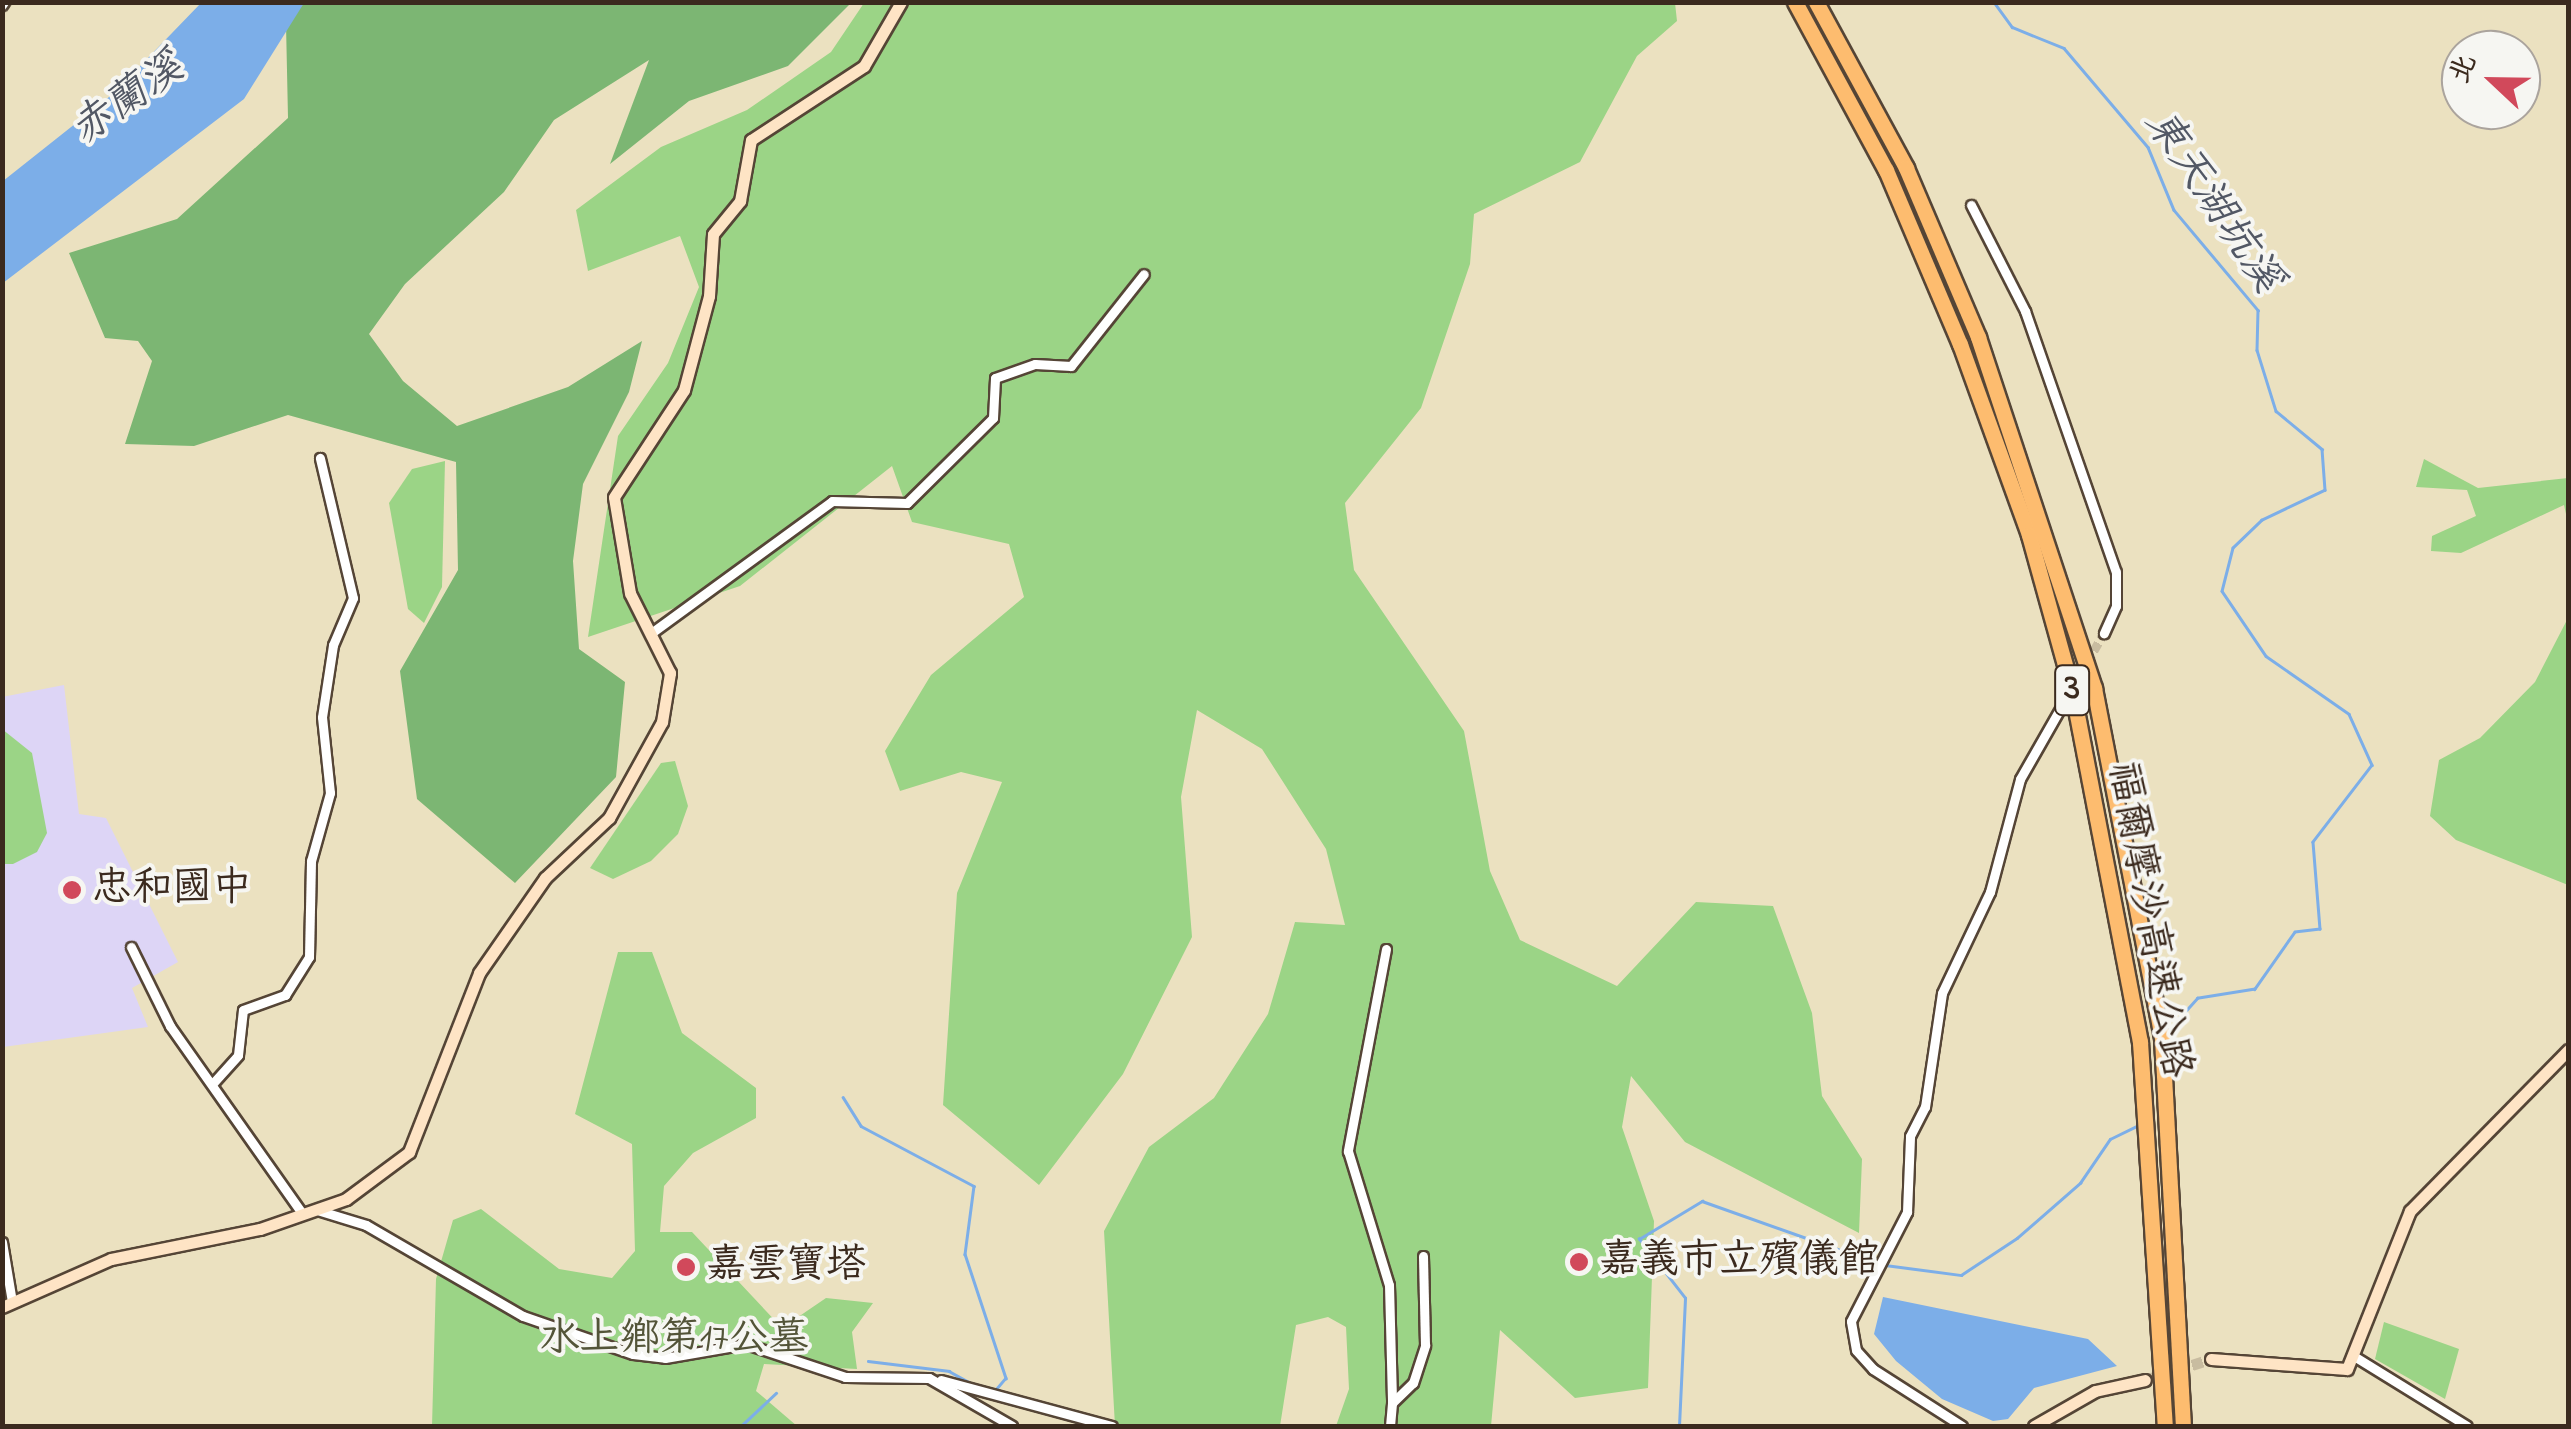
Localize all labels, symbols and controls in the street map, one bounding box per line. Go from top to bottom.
north arrow [2441,30,2541,130]
water label: 赤蘭溪 [62,43,194,157]
text: 北 [2440,49,2489,90]
water label: 東天湖坑溪 [2132,101,2292,303]
road number: 3 [2052,657,2092,723]
street label: 福爾摩沙高速公路 [2097,758,2199,1082]
place label: 忠和國中 [92,866,252,914]
marker: 忠和國中 [61,879,83,901]
place label: 嘉義市立殯儀館 [1599,1238,1879,1286]
place label: 嘉雲寶塔 [706,1243,866,1291]
marker: 嘉義市立殯儀館 [1568,1251,1590,1273]
marker: 嘉雲寶塔 [675,1256,697,1278]
park label: 水上鄉第17公墓 [539,1316,809,1364]

